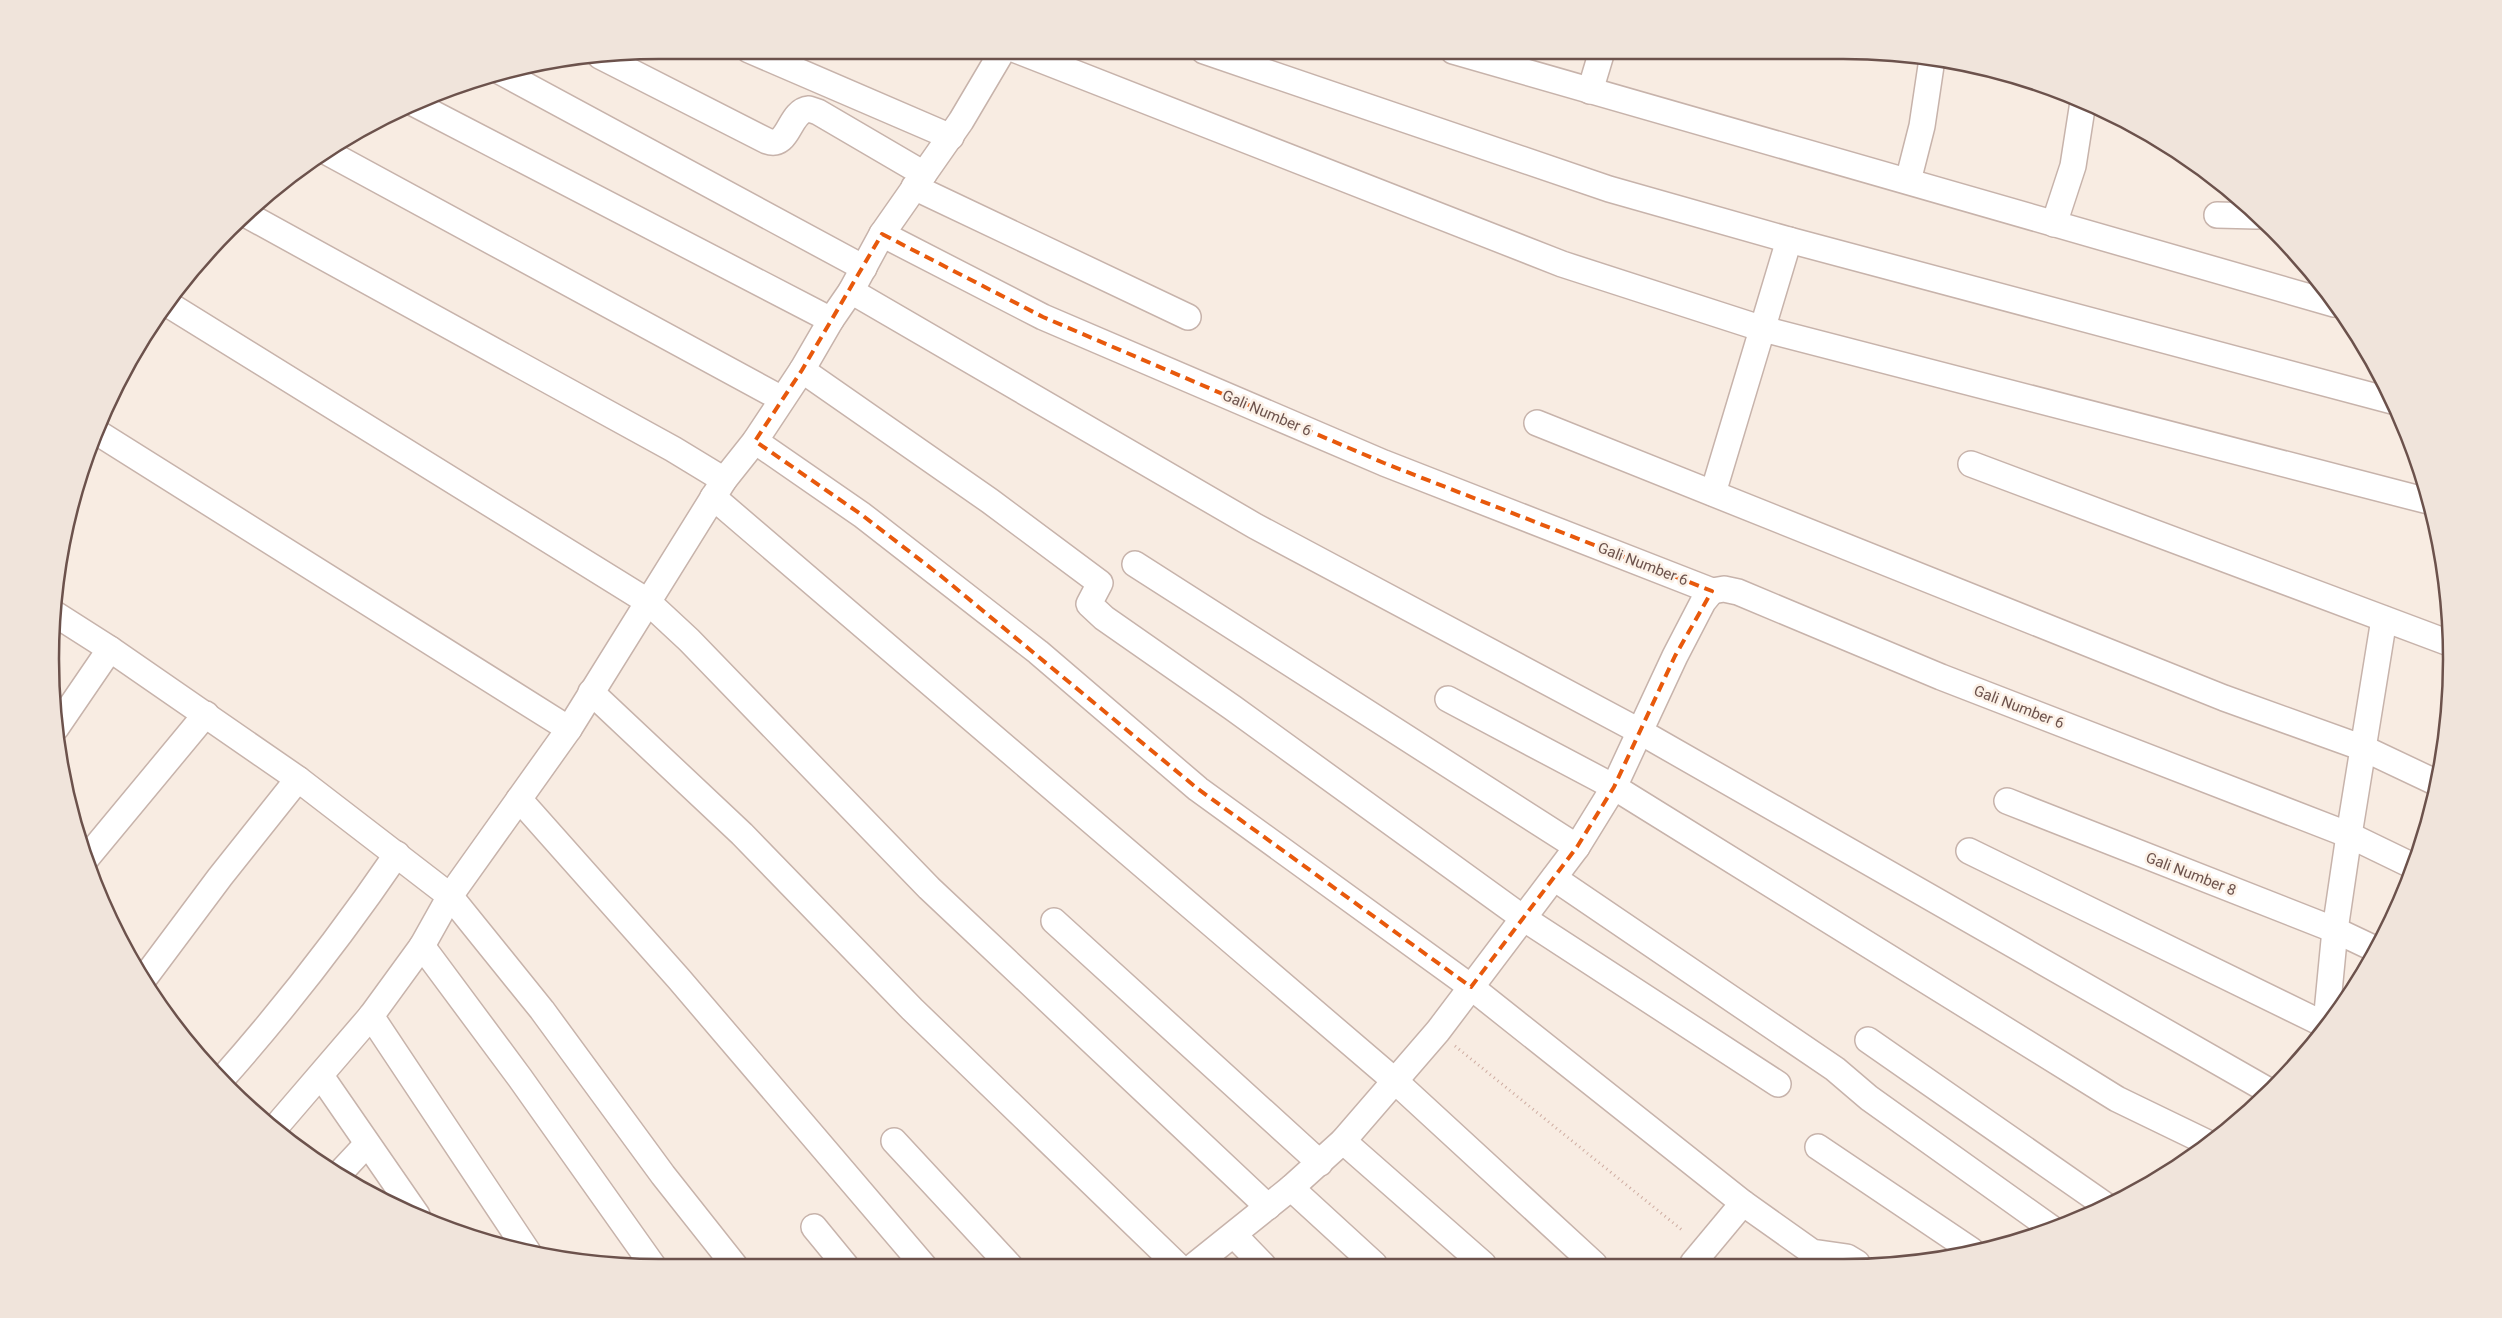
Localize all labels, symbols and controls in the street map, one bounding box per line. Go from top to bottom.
street label: Gali Number 6 [1220,386,1314,440]
street label: Gali Number 6 [1595,539,1691,589]
street label: Gali Number 6 [1971,682,2067,732]
street label: Gali Number 8 [2143,849,2239,899]

